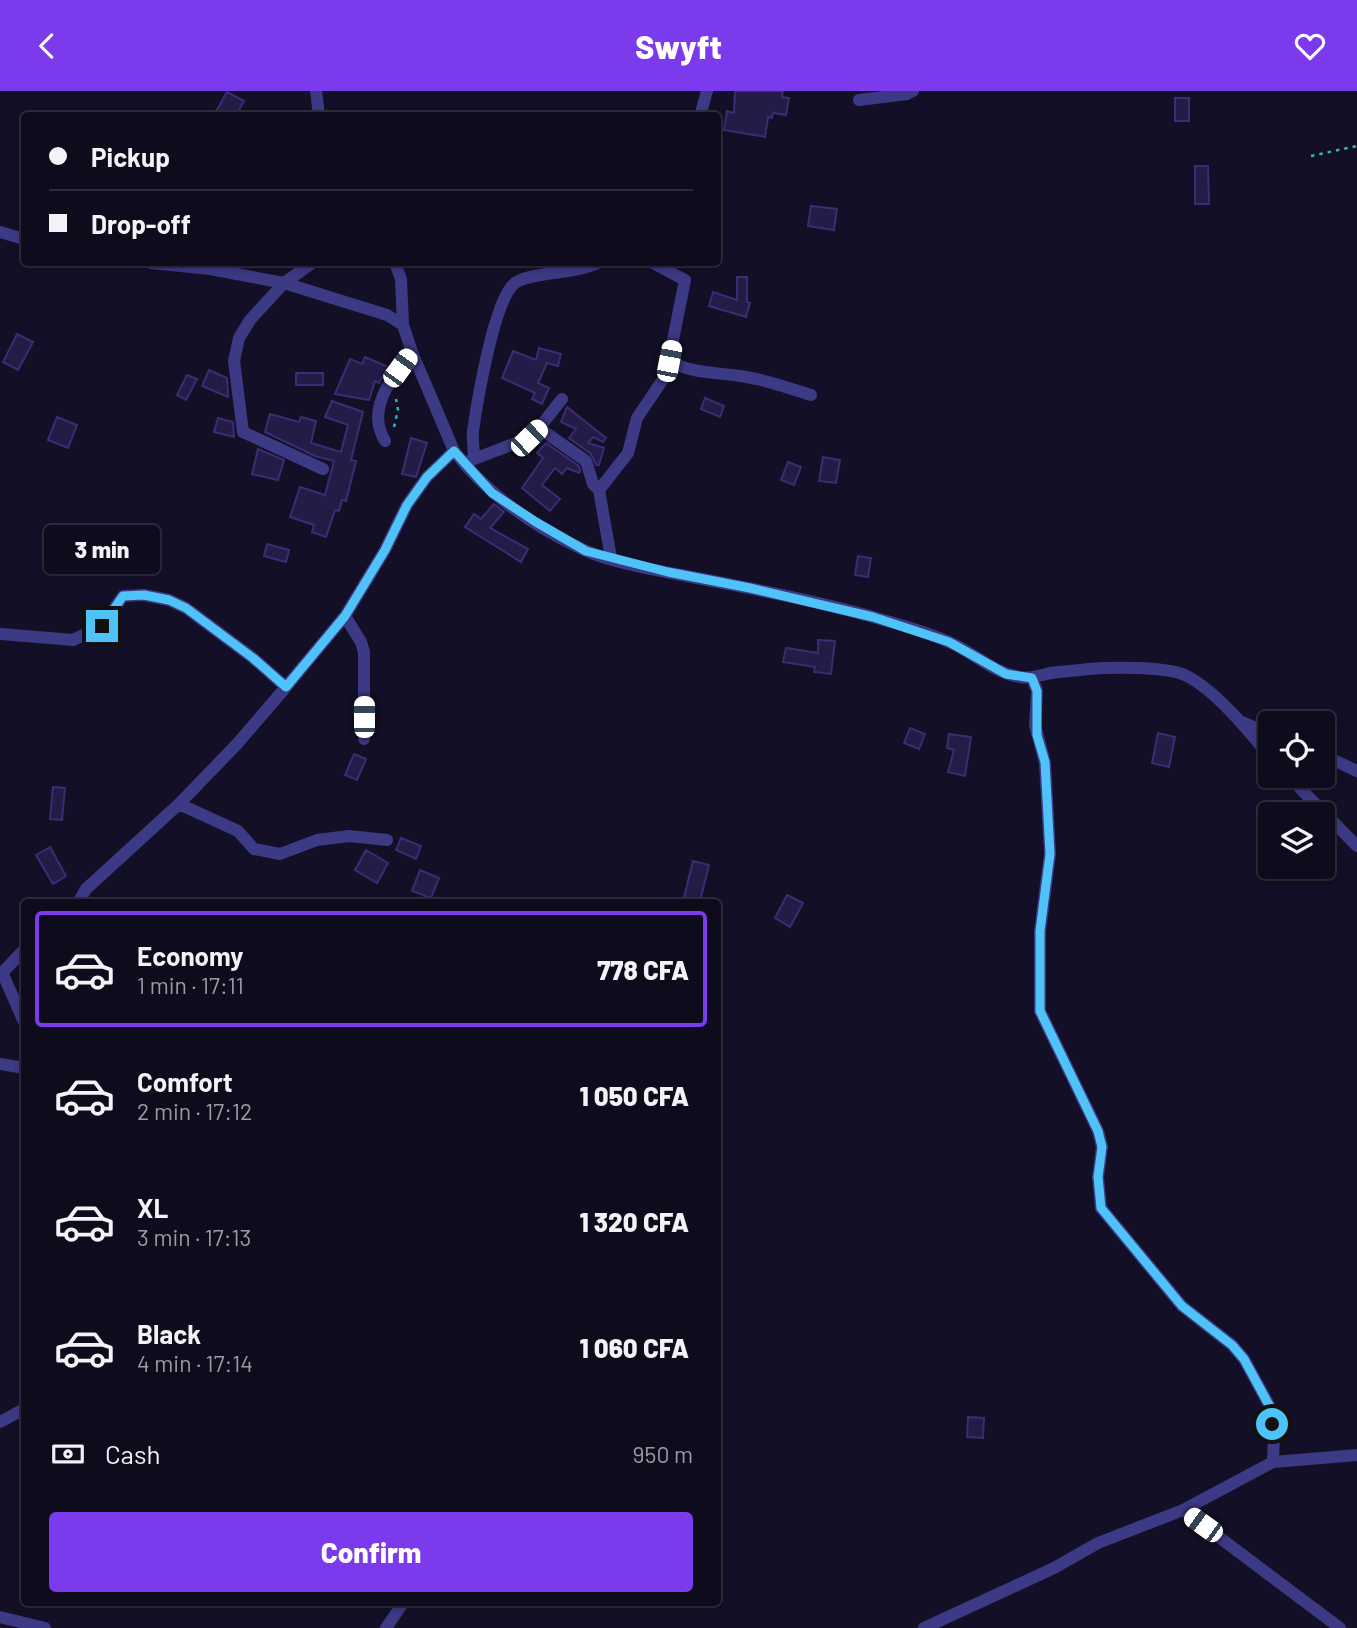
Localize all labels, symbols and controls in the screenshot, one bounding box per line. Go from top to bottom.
icon: back [28,27,66,65]
text: Swyft [635,27,722,65]
icon: heart [1291,27,1329,65]
text: Pickup [91,141,170,172]
text: Drop-off [91,208,191,239]
car [655,338,684,384]
car [380,345,421,391]
car [507,416,552,460]
callout: 3 min [44,525,160,573]
text: 3 min [74,535,130,563]
route end [86,610,118,642]
car [354,696,375,738]
map controls [1258,711,1335,879]
button: locate [1258,711,1335,788]
button: layers [1258,802,1335,879]
icon: car [53,938,116,1001]
text: Economy [137,940,243,971]
text: 778 CFA [597,954,689,985]
text: 1 min · 17:11 [137,971,244,999]
icon: car [53,1064,116,1127]
text: Comfort [137,1066,233,1097]
text: 1 050 CFA [579,1080,689,1111]
text: 2 min · 17:12 [137,1097,252,1125]
icon: car [53,1190,116,1253]
text: XL [137,1192,168,1223]
text: 1 320 CFA [579,1206,689,1237]
text: 3 min · 17:13 [137,1223,251,1251]
icon: car [53,1316,116,1379]
text: Black [137,1318,201,1349]
text: 1 060 CFA [579,1332,689,1363]
text: 4 min · 17:14 [137,1349,253,1377]
route start [1256,1408,1288,1440]
icon: cash [49,1435,87,1473]
text: Cash [105,1438,160,1469]
text: 950 m [633,1440,693,1468]
car [1180,1504,1227,1546]
button: Confirm [49,1512,693,1592]

